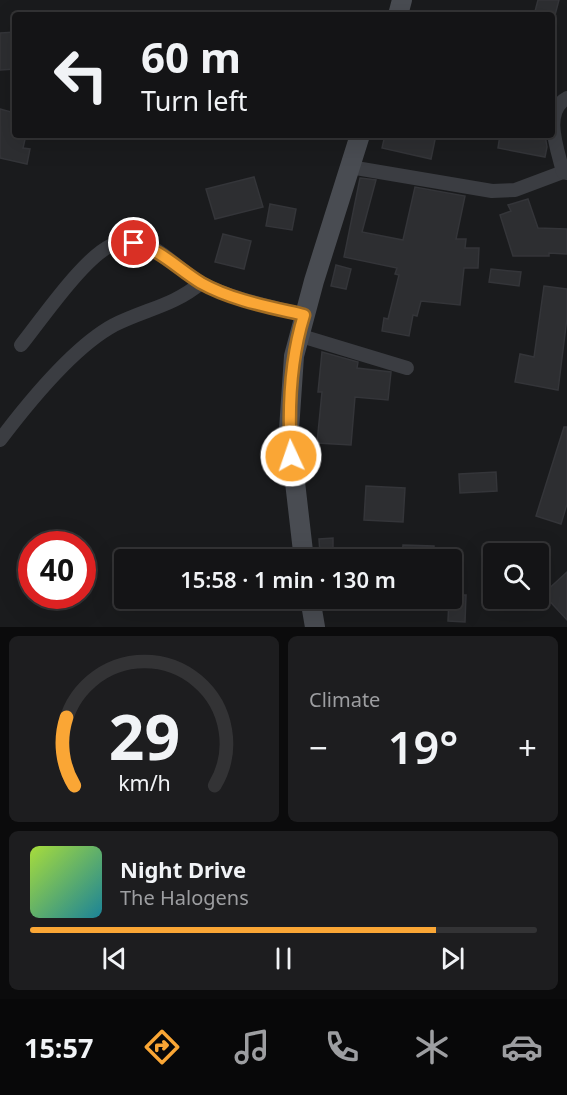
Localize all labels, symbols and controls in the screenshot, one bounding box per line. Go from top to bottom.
text: 60 m [141,28,241,85]
icon: left [42,36,120,114]
text: Turn left [141,82,247,119]
pin [108,217,159,268]
icon: arrive [117,226,150,259]
position arrow [259,424,323,488]
speed limit sign: 40 [18,531,96,609]
map controls [483,543,549,609]
button: search [483,543,549,609]
text: 15:58 · 1 min · 130 m [180,564,396,594]
text: Climate [309,686,380,713]
text: 29 [108,693,180,778]
text: 19° [388,716,458,777]
text: − [309,725,328,770]
text: + [518,725,537,770]
text: km/h [118,768,170,797]
text: Night Drive [120,854,246,884]
text: The Halogens [120,884,249,911]
icon: previous [98,942,131,975]
icon: pause [267,942,300,975]
icon: next [436,942,469,975]
icon: directions [141,1026,183,1068]
icon: music [231,1026,273,1068]
icon: phone [321,1026,363,1068]
icon: climate [411,1026,453,1068]
icon: car [501,1026,543,1068]
text: 15:57 [24,1029,93,1066]

